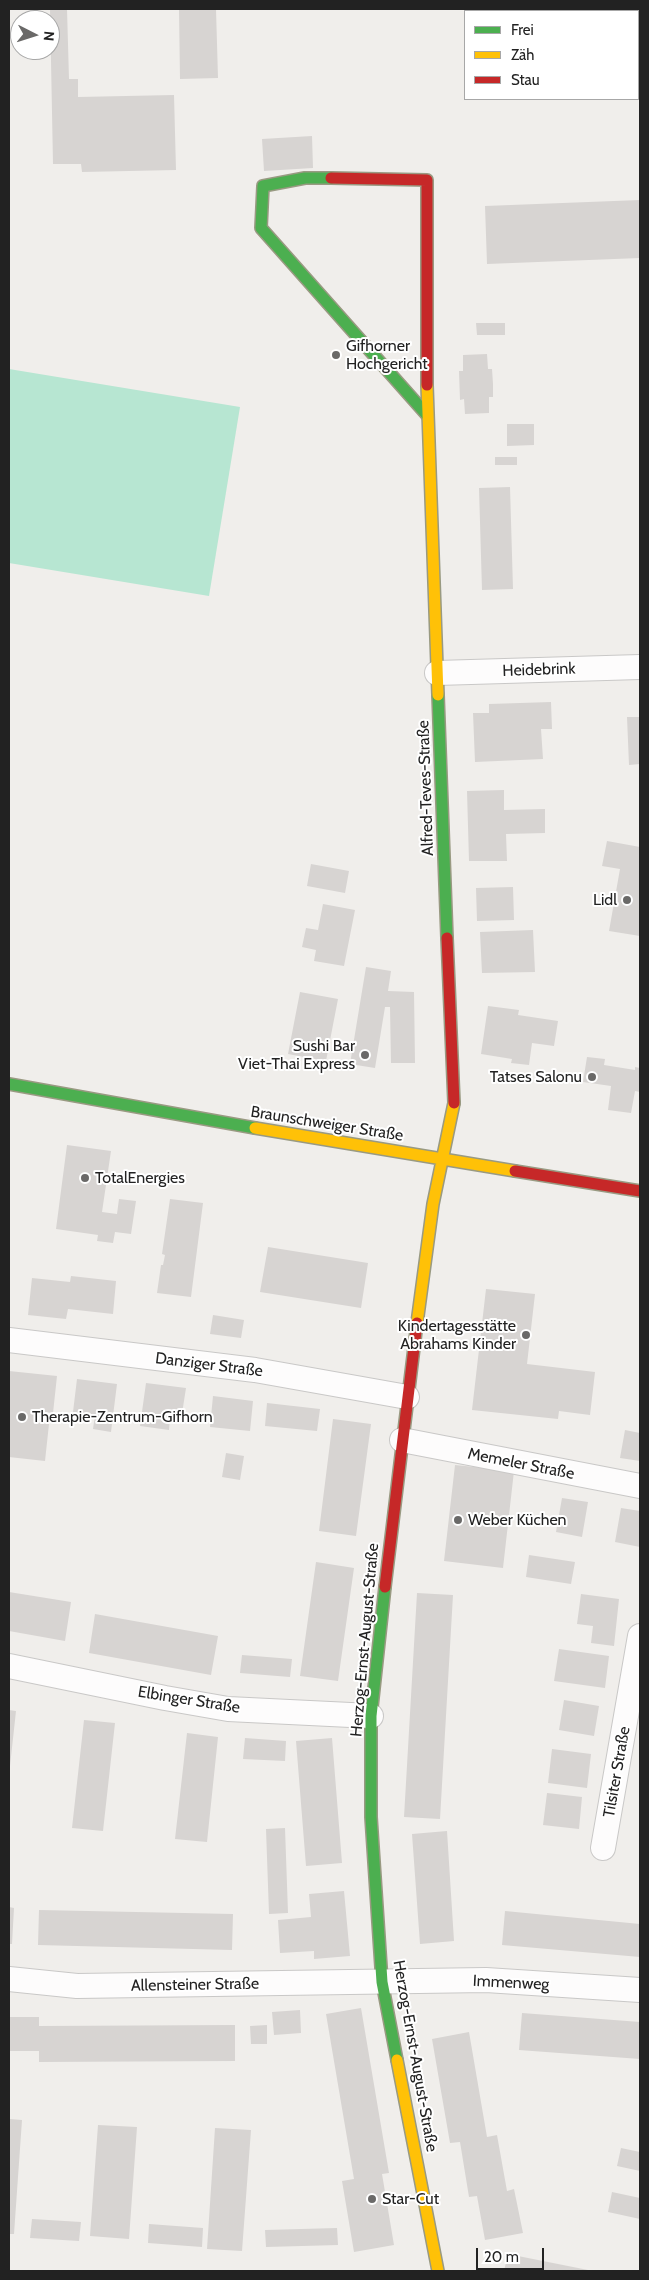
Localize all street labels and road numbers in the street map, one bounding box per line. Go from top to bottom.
street label: Heidebrink [502,659,576,681]
street label: Alfred-Teves-Straße [414,720,438,856]
street label: Braunschweiger Straße [249,1102,405,1146]
street label: Danziger Straße [154,1349,264,1381]
street label: Memeler Straße [466,1444,576,1484]
street label: Herzog-Ernst-August-Straße [347,1542,383,1738]
street label: Elbinger Straße [137,1682,241,1718]
street label: Tilsiter Straße [600,1725,634,1819]
street label: Herzog-Ernst-August-Straße [389,1959,441,2153]
street label: Immenweg [472,1971,550,1995]
street label: Allensteiner Straße [131,1974,259,1996]

